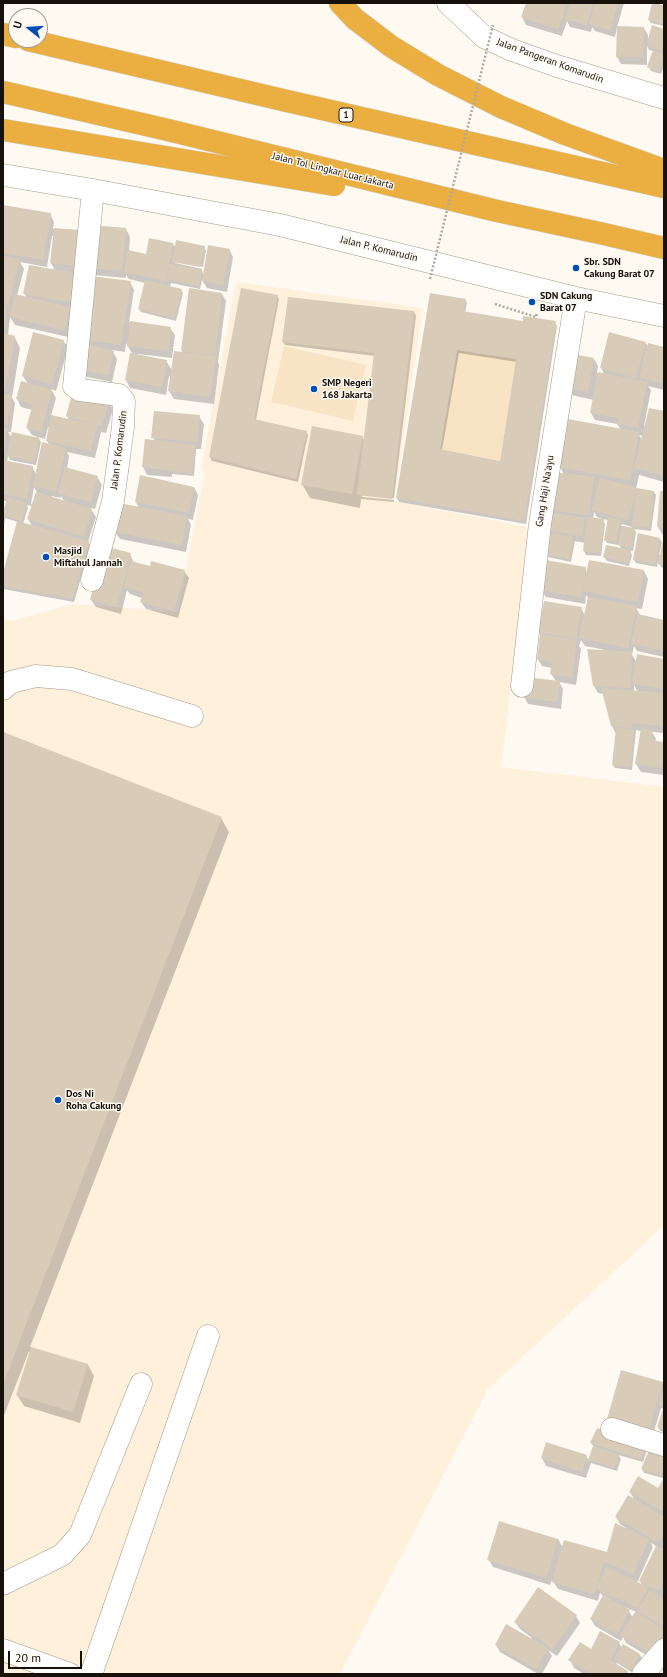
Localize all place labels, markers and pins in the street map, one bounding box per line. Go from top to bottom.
place label: Sbr. SDN Cakung Barat 07 [584,256,655,280]
marker: Sbr. SDN Cakung Barat 07 [571,263,581,273]
place label: SDN Cakung Barat 07 [540,290,592,314]
marker: SDN Cakung Barat 07 [527,297,537,307]
place label: SMP Negeri 168 Jakarta [322,377,372,400]
marker: SMP Negeri 168 Jakarta [309,384,319,394]
place label: Masjid Miftahul Jannah [54,545,122,568]
marker: Masjid Miftahul Jannah [41,552,51,562]
place label: Dos Ni Roha Cakung [66,1088,121,1112]
marker: Dos Ni Roha Cakung [53,1095,63,1105]

